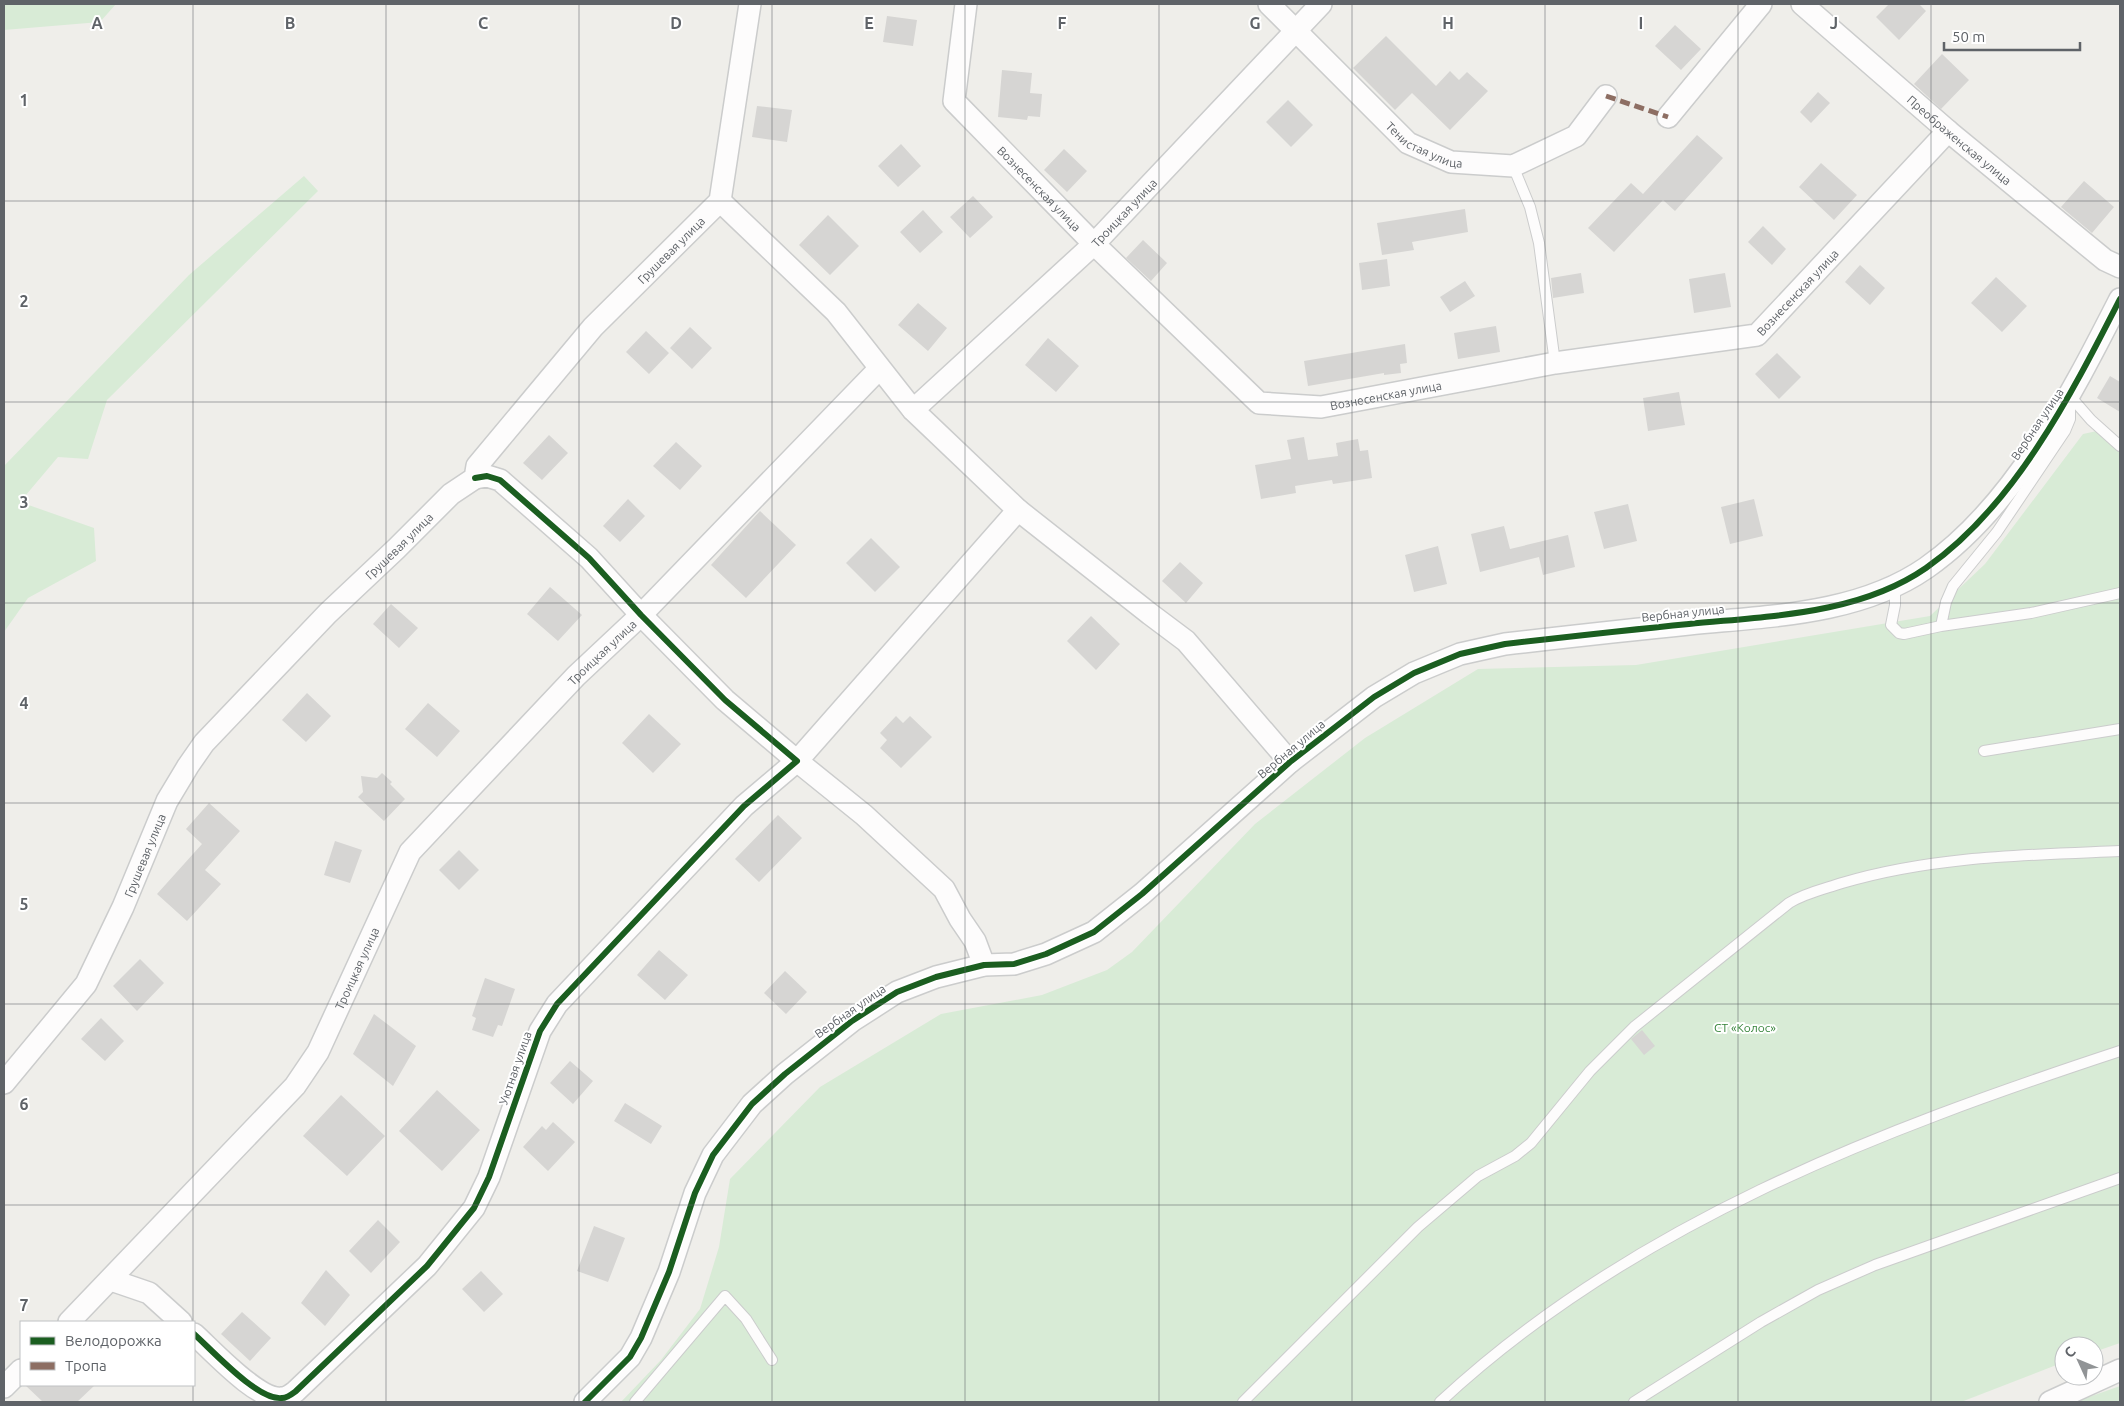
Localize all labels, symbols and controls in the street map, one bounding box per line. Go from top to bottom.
text: A [91,14,103,32]
text: B [285,14,295,32]
text: C [478,14,488,32]
text: D [670,14,682,32]
text: E [864,14,874,32]
text: F [1058,14,1067,32]
text: G [1249,14,1261,32]
text: H [1442,14,1454,32]
text: I [1639,14,1643,32]
text: J [1830,14,1838,32]
scale bar [1944,20,2080,52]
text: 50 m [1952,28,1985,45]
text: 1 [19,91,29,109]
street label: Преображенская улица [1905,92,2014,187]
street label: Тенистая улица [1384,119,1463,169]
street label: Вознесенская улица [995,143,1084,233]
street label: Троицкая улица [1089,176,1159,249]
street label: Грушевая улица [635,214,707,286]
street label: Вознесенская улица [1754,246,1841,338]
text: 2 [19,292,29,310]
street label: Вознесенская улица [1329,378,1443,412]
street label: Вербная улица [2008,386,2066,462]
text: 3 [19,493,29,511]
street label: Грушевая улица [362,510,435,581]
street label: Вербная улица [1641,602,1725,624]
street label: Троицкая улица [565,617,638,687]
text: 4 [19,694,29,712]
street label: Вербная улица [1255,717,1327,781]
street label: Грушевая улица [121,812,168,899]
text: 5 [19,895,29,913]
street label: Троицкая улица [332,925,381,1011]
street label: Вербная улица [812,982,888,1040]
park label: СТ «Колос» [1714,1021,1776,1034]
street label: Уютная улица [496,1030,534,1106]
text: 6 [19,1095,29,1113]
text: 7 [19,1296,29,1314]
legend [20,1321,195,1386]
text: Велодорожка [65,1332,162,1349]
north arrow [2054,1336,2104,1386]
text: С [2061,1343,2079,1361]
text: Тропа [65,1357,107,1374]

